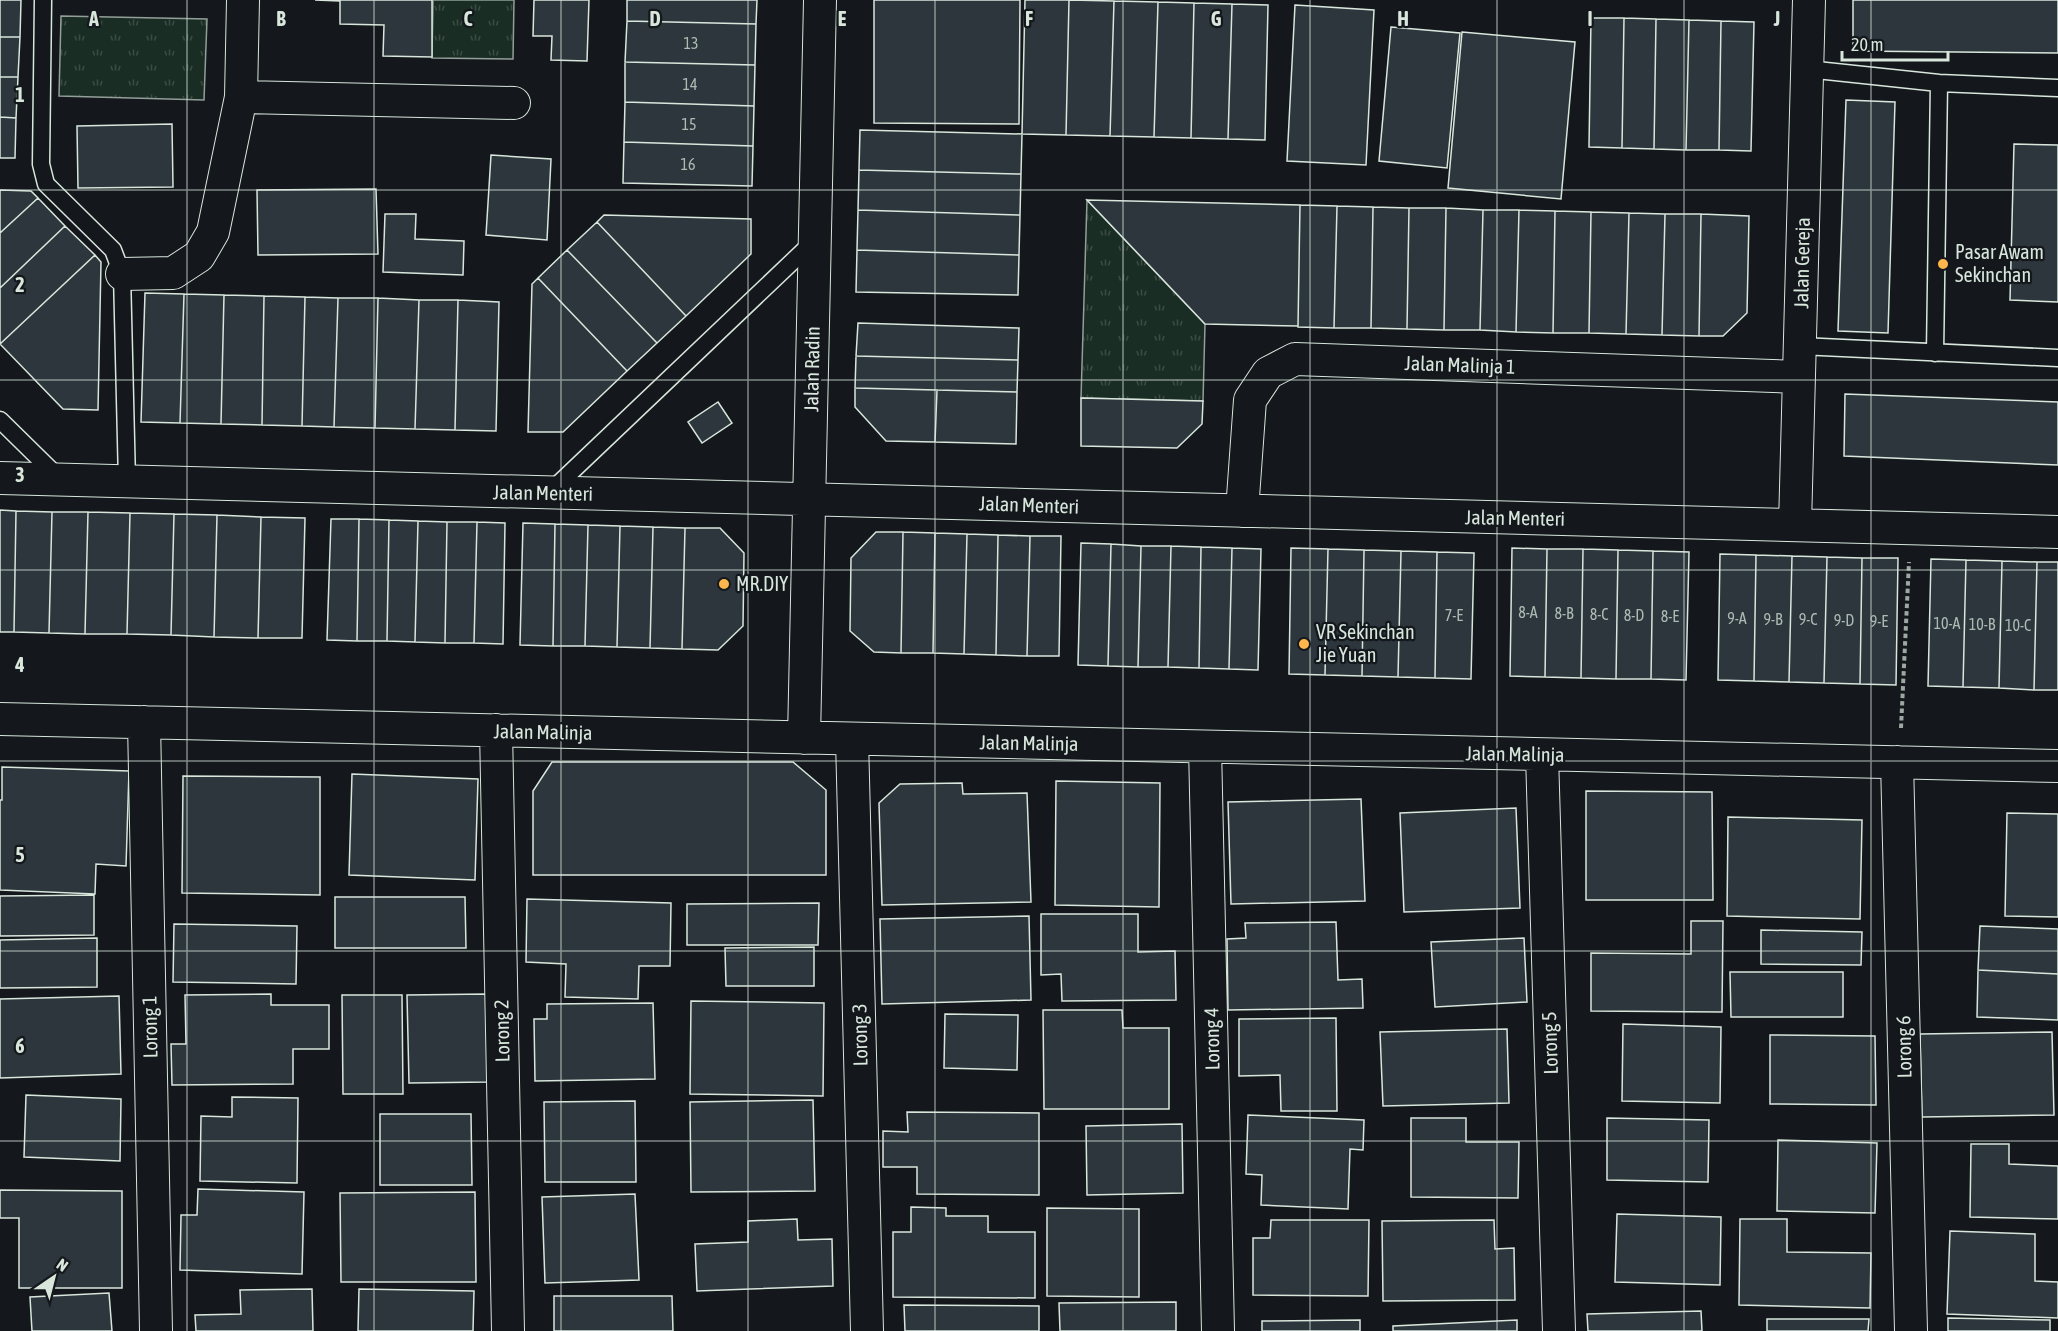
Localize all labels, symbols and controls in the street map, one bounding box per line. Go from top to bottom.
text: A [88,7,99,30]
text: B [276,7,286,30]
text: C [464,7,473,30]
text: D [649,7,661,30]
text: E [838,7,847,30]
text: F [1025,7,1033,30]
text: G [1211,7,1222,30]
text: H [1397,7,1409,30]
text: I [1587,7,1593,30]
text: J [1773,7,1780,30]
scale bar [1842,24,1948,62]
house number: 13 [683,34,699,52]
text: 20 m [1851,34,1883,55]
house number: 14 [682,75,698,93]
text: 1 [15,83,25,106]
house number: 15 [681,115,697,133]
house number: 16 [680,155,696,173]
street label: Jalan Gereja [1789,217,1814,309]
place label: Pasar Awam Sekinchan [1955,240,2044,286]
marker: Pasar Awam Sekinchan [1936,257,1950,271]
text: 2 [15,273,25,296]
street label: Jalan Radin [799,326,824,412]
street label: Jalan Malinja 1 [1404,351,1516,378]
text: 3 [15,463,25,486]
street label: Jalan Menteri [493,480,593,505]
street label: Jalan Menteri [979,491,1079,518]
street label: Jalan Menteri [1465,505,1565,530]
place label: MR.DIY [736,572,788,595]
marker: MR.DIY [717,577,731,591]
house number: 8-A [1518,603,1538,621]
house number: 8-B [1554,604,1574,622]
house number: 8-C [1590,605,1608,623]
house number: 7-E [1445,606,1463,624]
house number: 8-D [1624,606,1644,624]
house number: 8-E [1661,607,1679,625]
house number: 9-A [1727,609,1747,627]
house number: 9-B [1763,610,1783,628]
house number: 9-C [1799,610,1817,628]
house number: 9-D [1834,611,1854,629]
house number: 9-E [1870,612,1888,630]
house number: 10-A [1934,614,1961,632]
house number: 10-B [1969,615,1996,633]
house number: 10-C [2005,616,2031,634]
place label: VR Sekinchan Jie Yuan [1316,620,1415,666]
marker: VR Sekinchan Jie Yuan [1297,637,1311,651]
text: 4 [14,653,25,676]
street label: Jalan Malinja [493,719,593,744]
street label: Jalan Malinja [979,730,1079,755]
street label: Jalan Malinja [1465,741,1565,766]
text: 5 [15,843,25,866]
street label: Lorong 1 [137,995,162,1059]
street label: Lorong 2 [489,999,514,1063]
street label: Lorong 3 [847,1003,872,1067]
street label: Lorong 4 [1199,1007,1224,1071]
street label: Lorong 5 [1537,1011,1562,1075]
street label: Lorong 6 [1891,1015,1916,1079]
text: 6 [15,1034,25,1057]
north arrow [24,1247,84,1307]
text: N [54,1255,72,1275]

